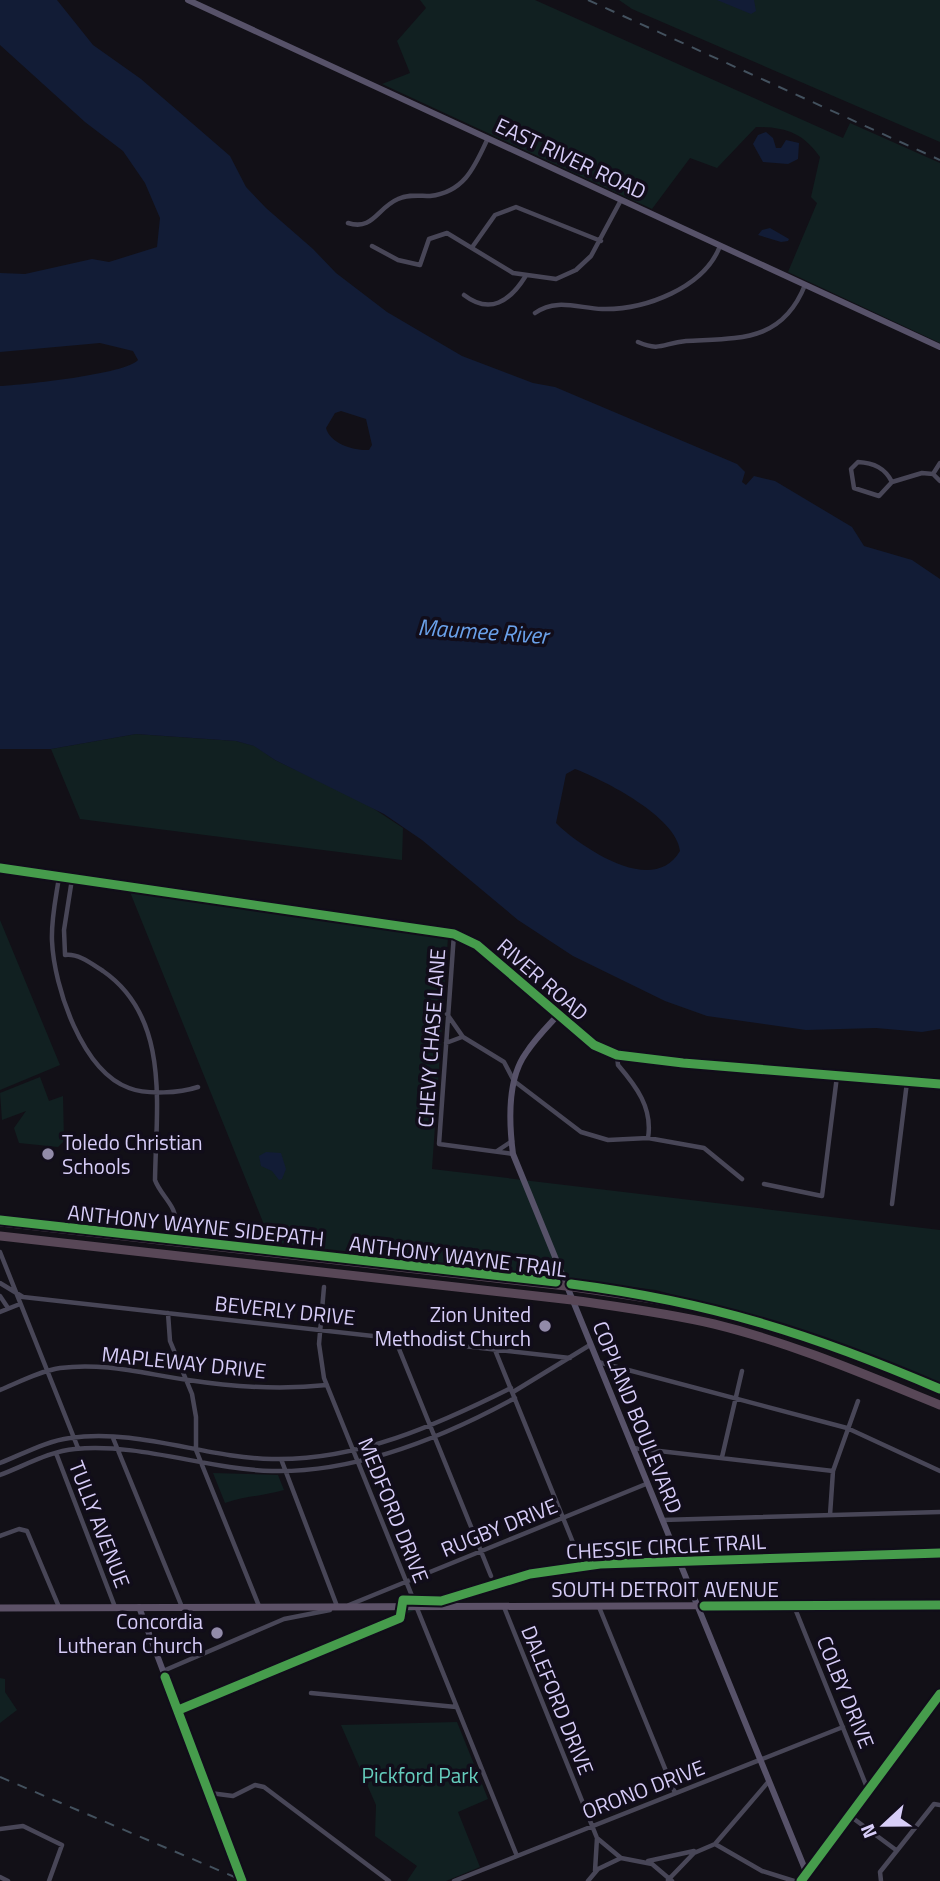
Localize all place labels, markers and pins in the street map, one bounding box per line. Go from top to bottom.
place label: Toledo Christian Schools [62,1126,203,1182]
marker: Toledo Christian Schools [40,1146,56,1162]
place label: Zion United Methodist Church [374,1298,531,1354]
marker: Zion United Methodist Church [537,1318,553,1334]
place label: Concordia Lutheran Church [58,1605,203,1661]
marker: Concordia Lutheran Church [209,1625,225,1641]

